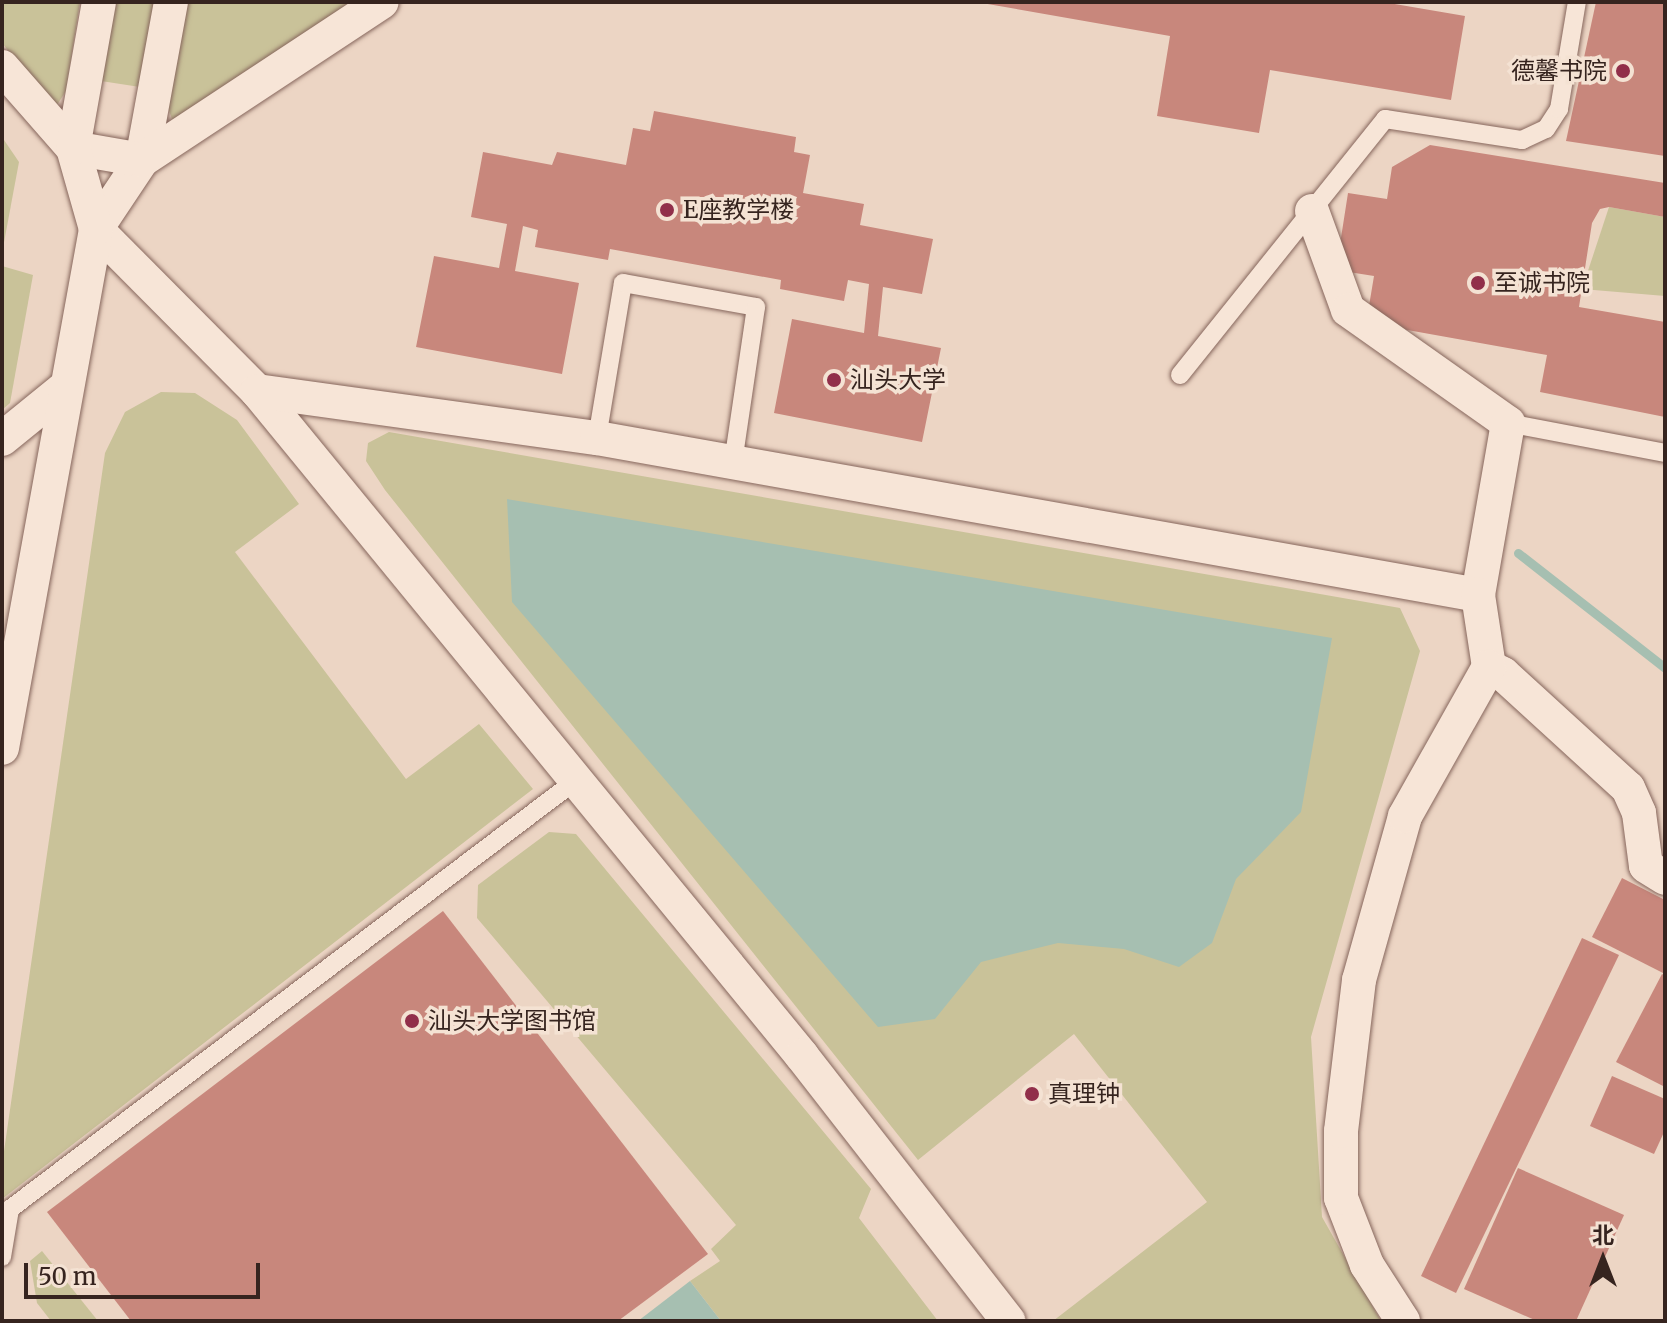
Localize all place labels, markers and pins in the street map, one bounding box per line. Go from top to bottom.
place label: 德馨书院 [1511,57,1607,85]
marker: 德馨书院 [1614,62,1632,80]
place label: E座教学楼 [683,196,794,224]
marker: E座教学楼 [658,201,676,219]
place label: 至诚书院 [1494,269,1590,297]
marker: 至诚书院 [1469,274,1487,292]
place label: 汕头大学 [850,366,946,394]
marker: 汕头大学 [825,371,843,389]
place label: 汕头大学图书馆 [428,1007,596,1035]
marker: 汕头大学图书馆 [403,1012,421,1030]
place label: 真理钟 [1048,1080,1120,1108]
marker: 真理钟 [1023,1085,1041,1103]

